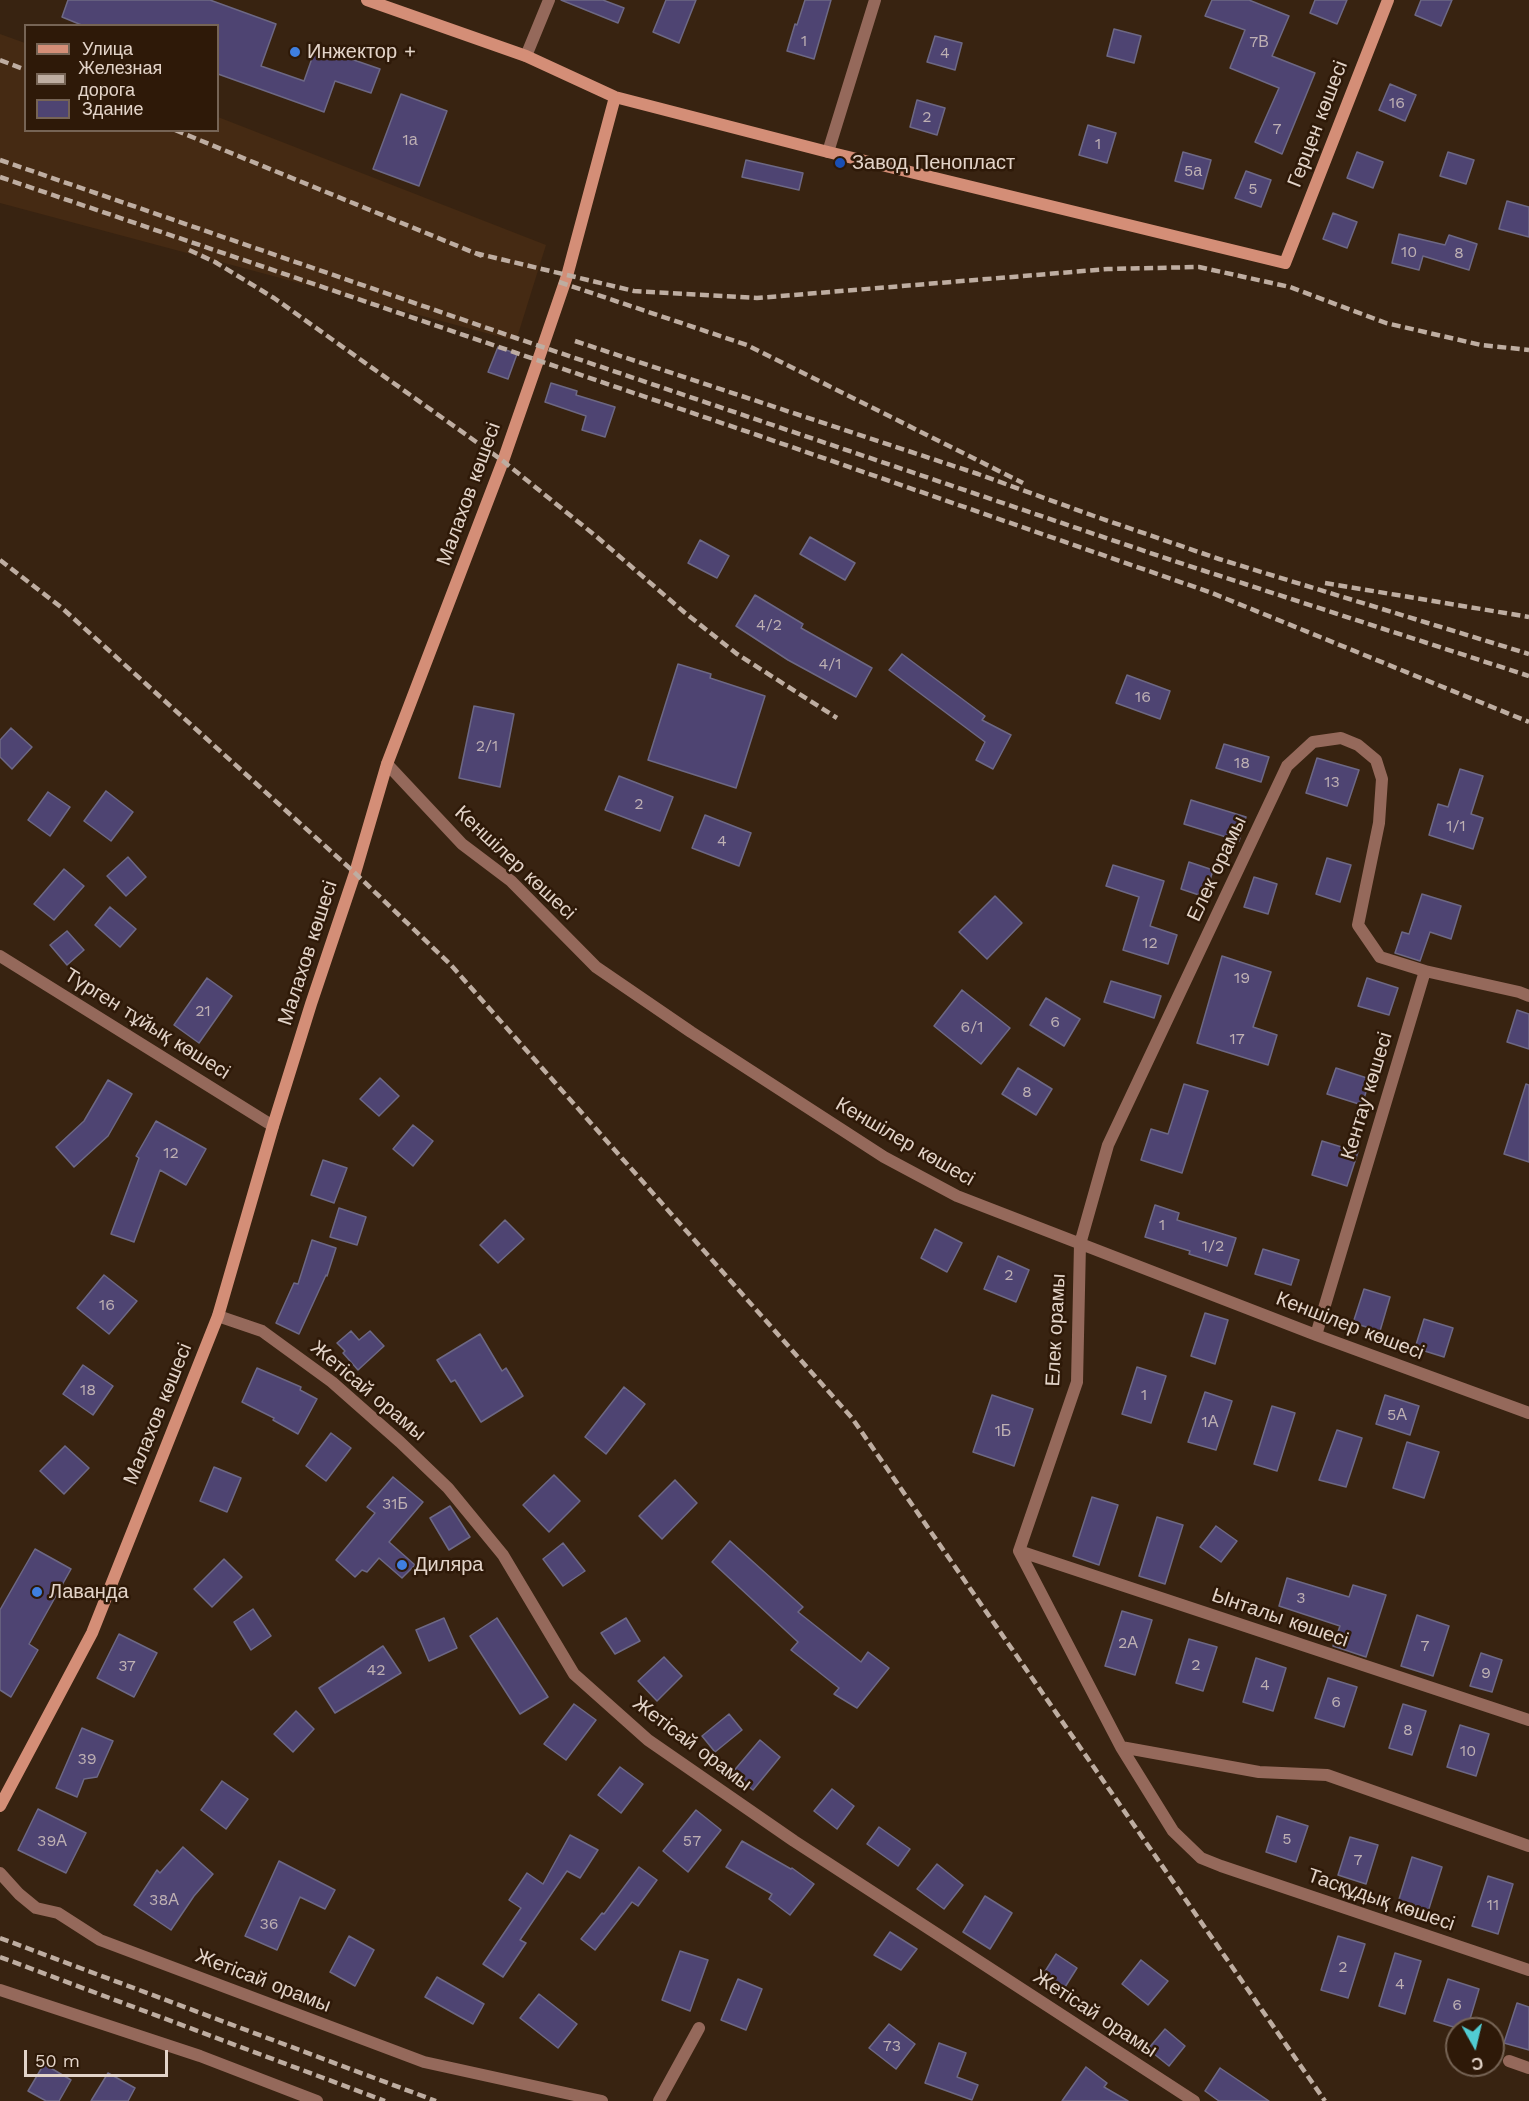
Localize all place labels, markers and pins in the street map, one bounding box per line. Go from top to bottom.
place label: Инжектор + [307,40,416,64]
marker: Инжектор + [288,45,302,59]
place label: Завод Пенопласт [852,151,1015,175]
marker: Завод Пенопласт [833,156,847,170]
place label: Диляра [414,1553,483,1577]
marker: Диляра [395,1558,409,1572]
place label: Лаванда [49,1580,129,1604]
marker: Лаванда [30,1585,44,1599]

